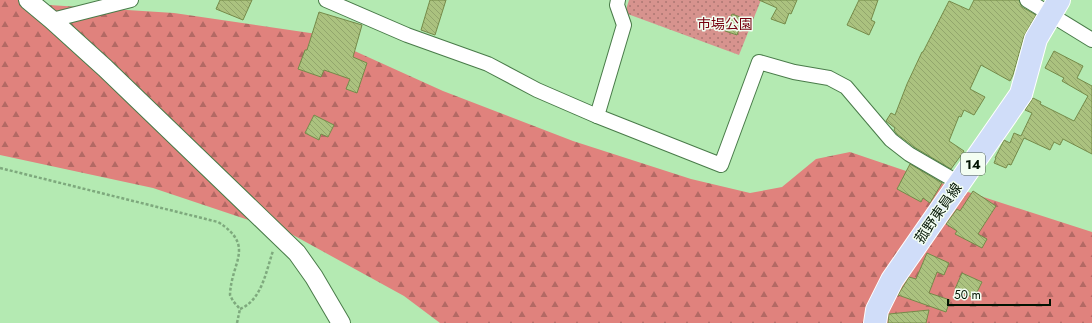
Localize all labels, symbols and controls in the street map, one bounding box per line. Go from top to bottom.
park label: 市場公園 [697,14,753,34]
road number: 14 [961,153,985,175]
street label: 菰野東員線 [910,179,966,247]
scale bar [948,281,1050,307]
text: 50 m [954,286,981,304]

